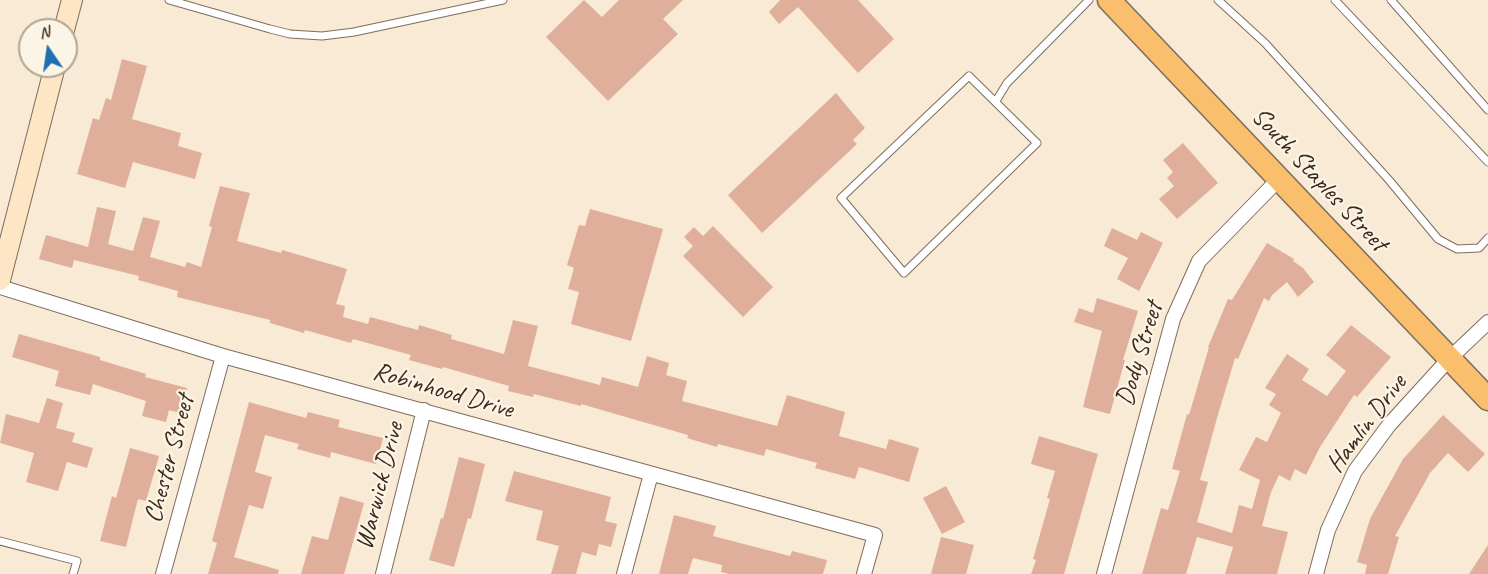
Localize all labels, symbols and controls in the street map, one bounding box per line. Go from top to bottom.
north arrow [18,18,78,78]
text: N [37,22,51,43]
street label: South Staples Street [1244,102,1394,258]
street label: Dody Street [1110,299,1170,409]
street label: Robinhood Drive [369,356,517,426]
street label: Hamlin Drive [1320,369,1414,479]
street label: Chester Street [138,392,202,526]
street label: Warwick Drive [349,419,411,553]

